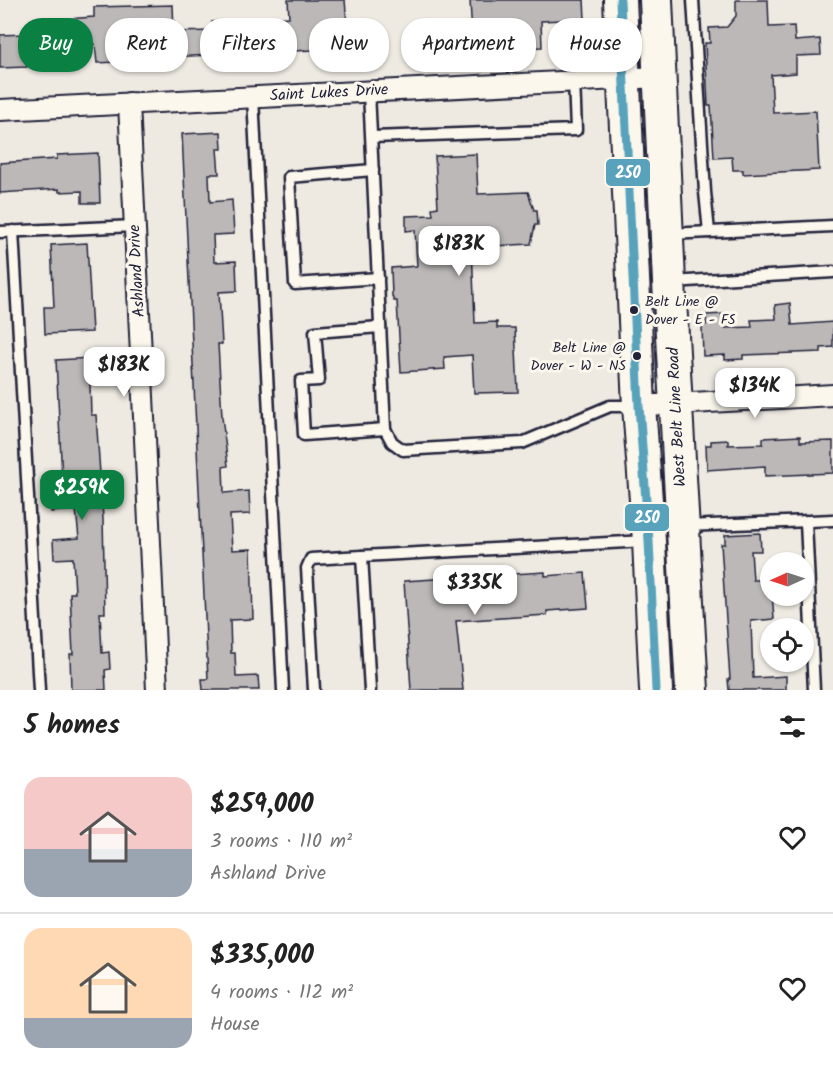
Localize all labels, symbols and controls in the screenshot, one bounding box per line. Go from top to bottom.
chip: Buy [18,18,93,72]
chip: Rent [105,18,188,72]
chip: Filters [200,18,297,72]
chip: New [309,18,389,72]
chip: Apartment [401,18,536,72]
chip: House [548,18,642,72]
street label: Saint Lukes Drive [269,77,389,109]
line badge: 250 [605,158,651,187]
text: 250 [615,161,642,186]
street label: Ashland Drive [122,224,152,318]
pin: $183K [417,226,501,277]
text: $183K [433,229,485,261]
place label: Belt Line @ Dover - E - FS [645,291,736,331]
marker: Belt Line @ Dover - E - FS [628,304,640,316]
place label: Belt Line @ Dover - W - NS [531,337,627,377]
street label: West Belt Line Road [661,346,693,487]
pin: $183K [82,347,166,398]
text: $183K [98,350,150,382]
marker: Belt Line @ Dover - W - NS [631,350,643,362]
pin: $134K [713,368,797,419]
text: $134K [729,371,781,403]
pin: $259K [40,470,124,521]
text: $259K [54,473,110,505]
line badge: 250 [624,503,670,532]
text: 250 [634,506,661,531]
north arrow [760,552,814,606]
map controls [760,552,814,672]
pin: $335K [433,565,517,616]
text: $335K [447,568,503,600]
button: locate [760,618,814,672]
text: 5 homes [24,705,120,747]
icon: filters [776,710,809,743]
text: $259,000 [210,784,314,826]
icon: home [72,801,144,873]
icon: heart [776,821,809,854]
text: 3 rooms · 110 m² [210,826,352,858]
text: Ashland Drive [210,858,326,890]
text: $335,000 [210,935,314,977]
icon: home [72,952,144,1024]
icon: heart [776,972,809,1005]
text: 4 rooms · 112 m² [210,977,353,1009]
text: House [210,1009,260,1041]

